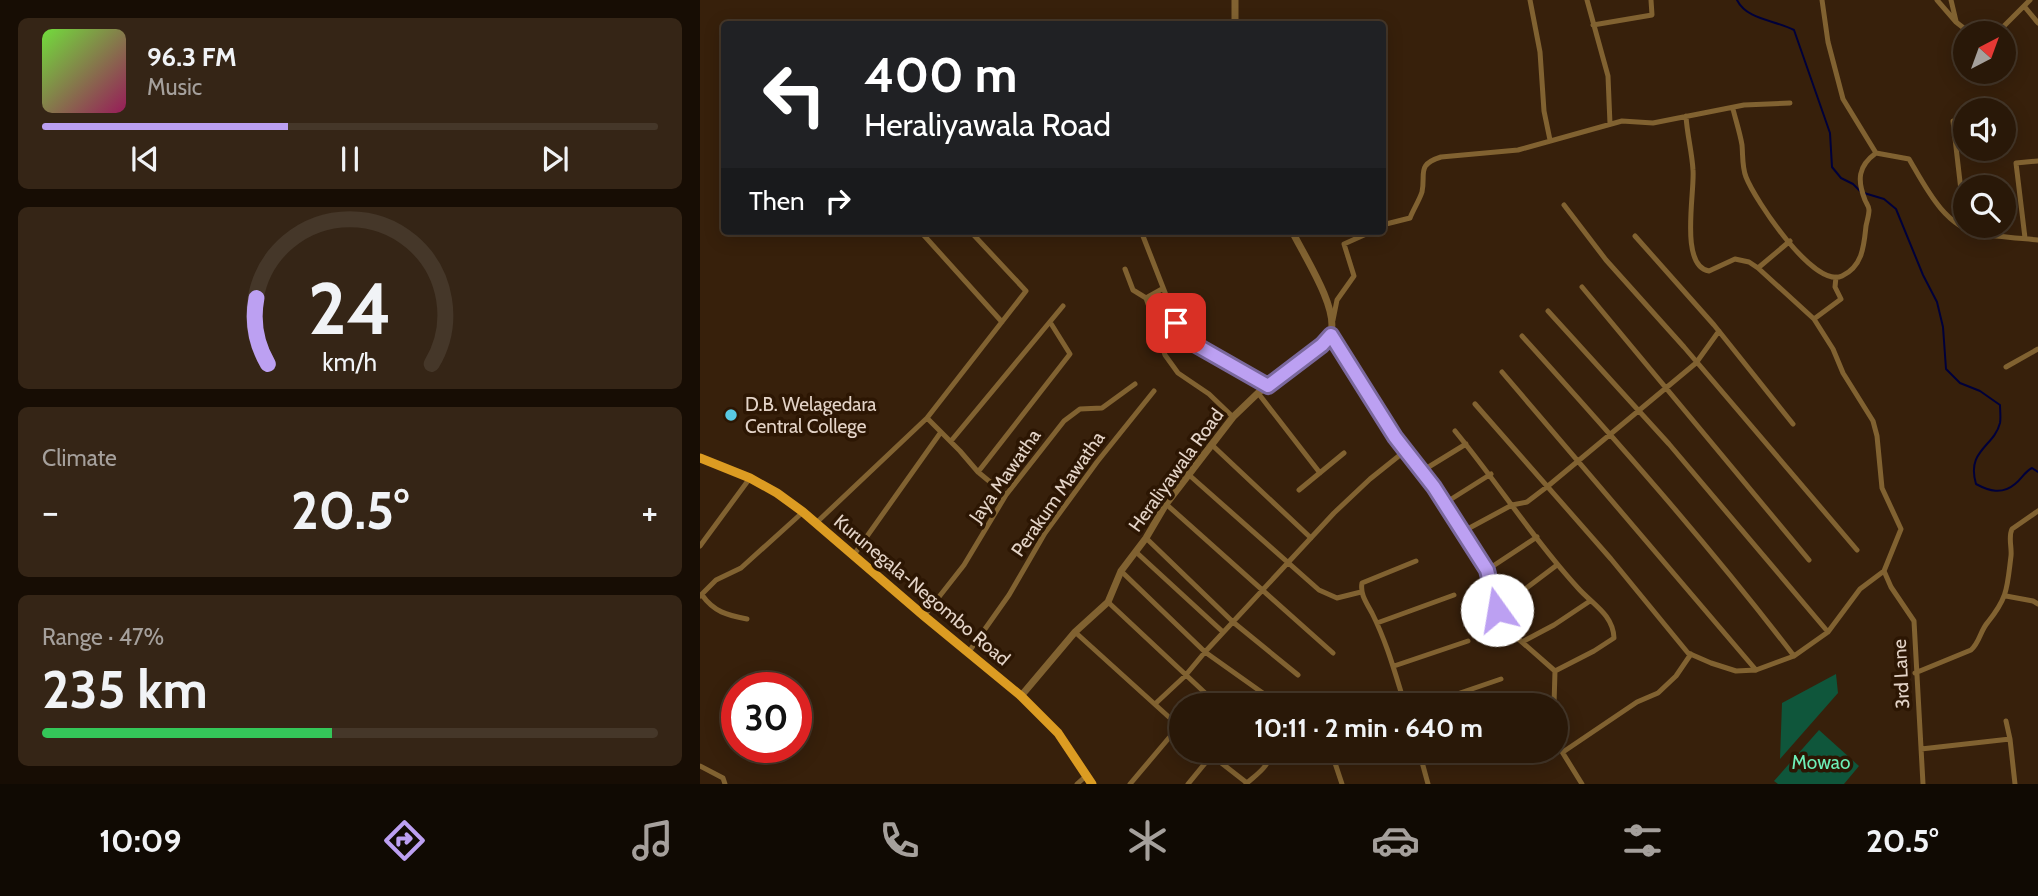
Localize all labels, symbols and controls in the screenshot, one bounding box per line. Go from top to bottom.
north arrow [1953,21,2016,84]
map controls [1953,21,2016,238]
text: 96.3 FM [147,41,237,73]
text: 400 m [864,45,1017,104]
icon: left [749,49,840,140]
text: Music [147,73,202,101]
button: sound [1953,98,2016,161]
text: Heraliyawala Road [864,105,1111,144]
icon: previous [126,140,164,178]
icon: pause [331,140,369,178]
icon: next [536,140,574,178]
button: search [1953,175,2016,238]
icon: right [819,182,857,220]
text: Then [749,185,805,217]
text: 24 [308,264,392,352]
pin [1146,293,1206,353]
icon: arrive [1157,304,1195,342]
text: km/h [323,346,377,376]
place label: D.B. Welagedara Central College [745,393,876,438]
street label: Heraliyawala Road [1124,404,1228,536]
marker: D.B. Welagedara Central College [723,407,739,423]
street label: Jaya Mawatha [964,425,1046,528]
street label: Perakum Mawatha [1006,427,1110,561]
text: Climate [42,444,117,472]
text: 20.5° [291,479,409,542]
text: − [42,488,59,535]
text: + [641,488,658,535]
street label: Kurunegala-Negombo Road [829,510,1015,670]
position arrow [1460,573,1534,647]
text: Range · 47% [42,623,164,651]
street label: 3rd Lane [1888,638,1914,709]
text: 235 km [42,658,208,721]
speed limit sign: 30 [721,672,812,763]
text: 10:11 · 2 min · 640 m [1254,712,1483,744]
park label: Mowao [1792,751,1850,774]
icon: directions [380,816,429,865]
icon: music [628,816,677,865]
icon: phone [875,816,924,865]
icon: climate [1123,816,1172,865]
icon: car [1371,816,1420,865]
icon: filters [1618,816,1667,865]
text: 10:09 [99,821,181,860]
text: 20.5° [1866,821,1939,860]

